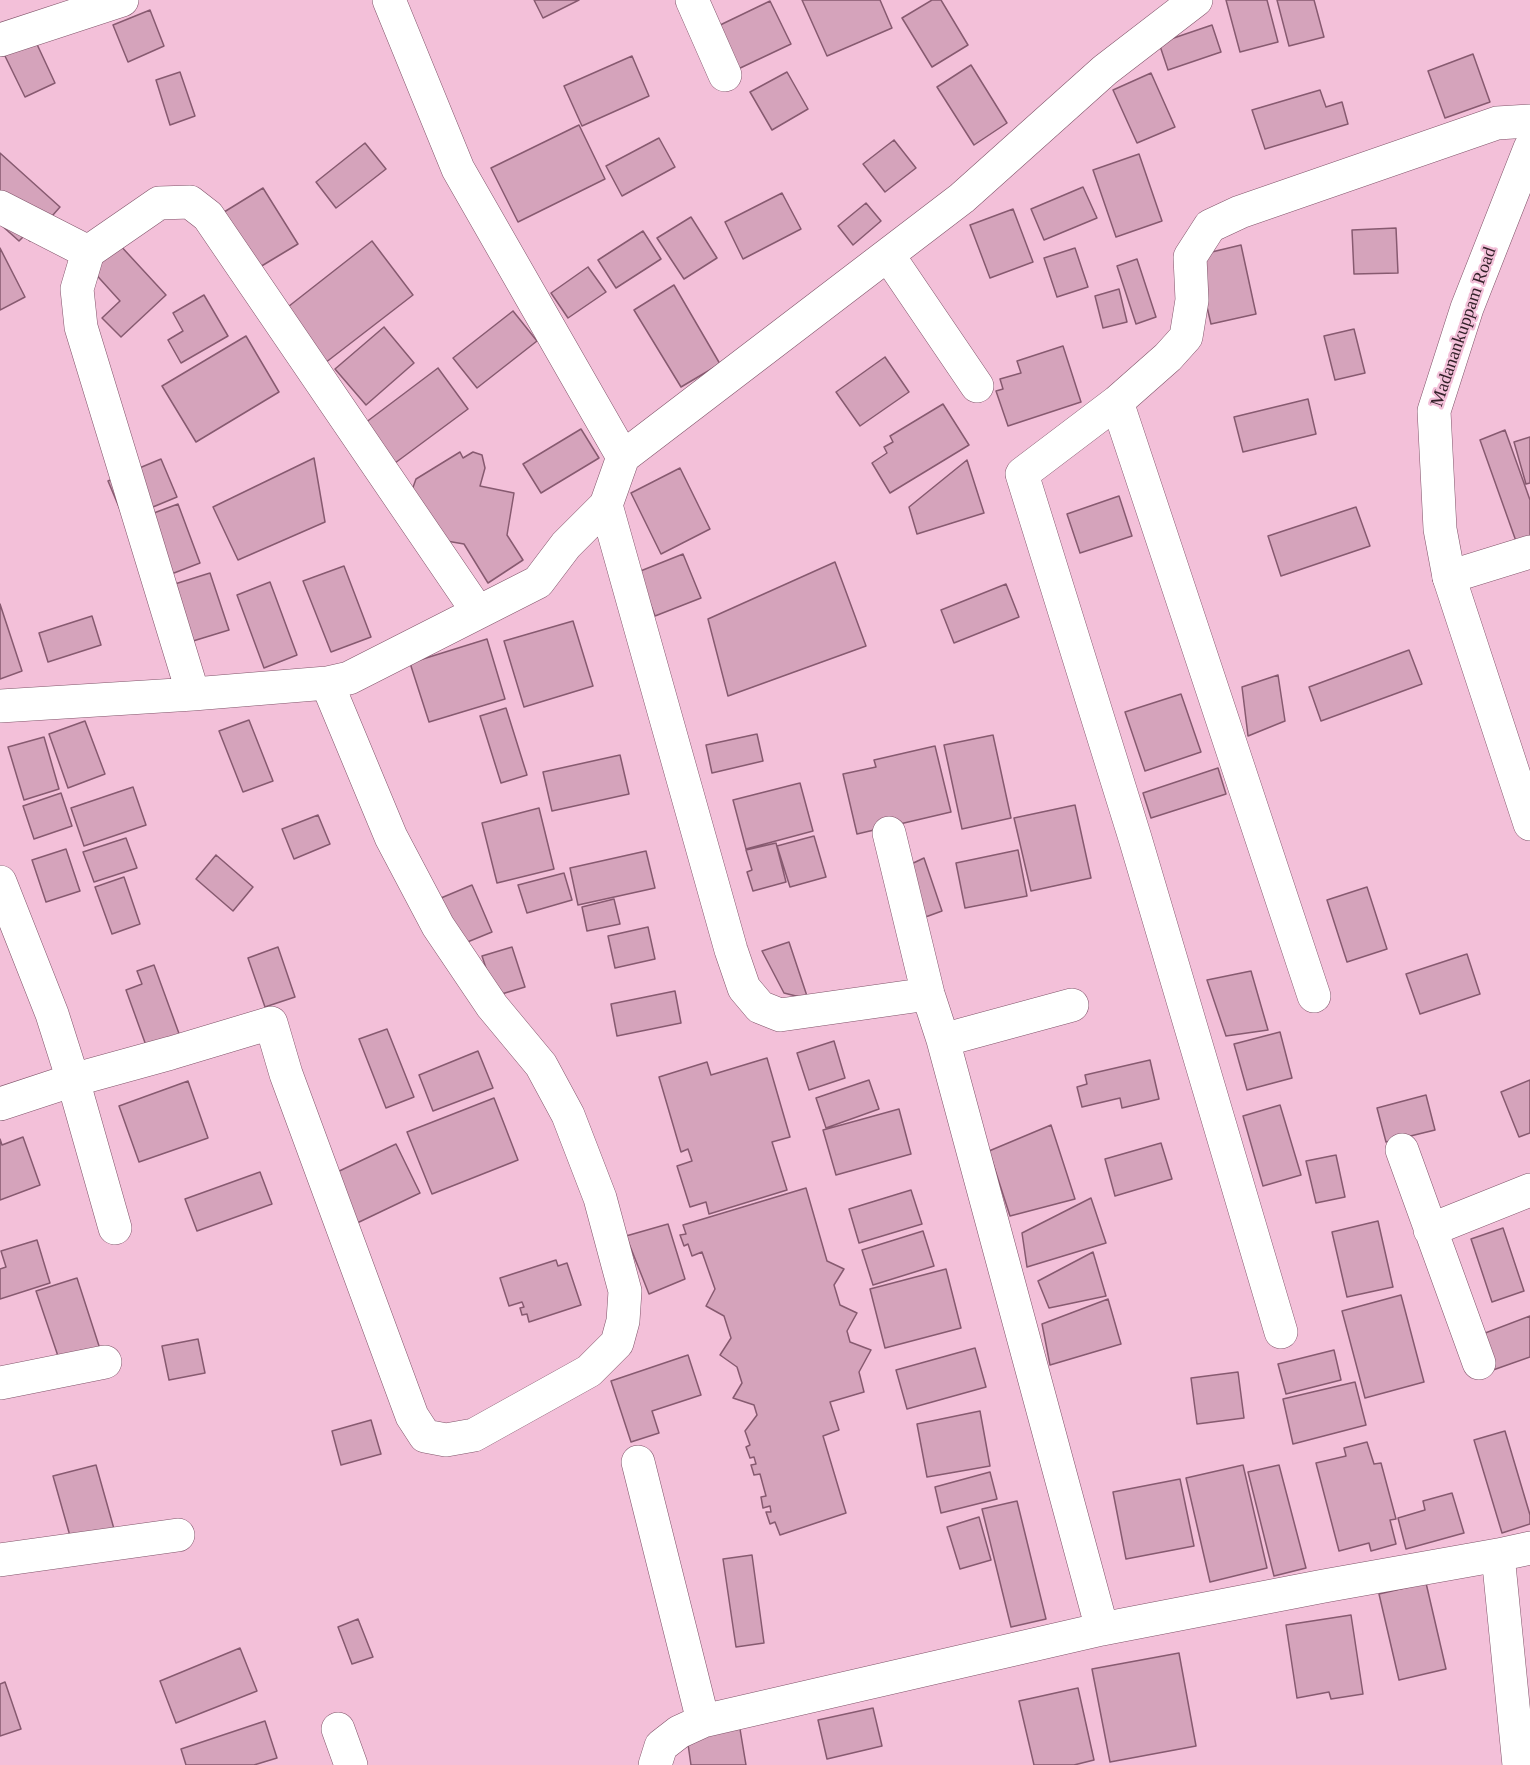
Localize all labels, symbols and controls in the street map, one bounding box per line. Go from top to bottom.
street label: Madanankuppam Road [1427,244,1501,410]

